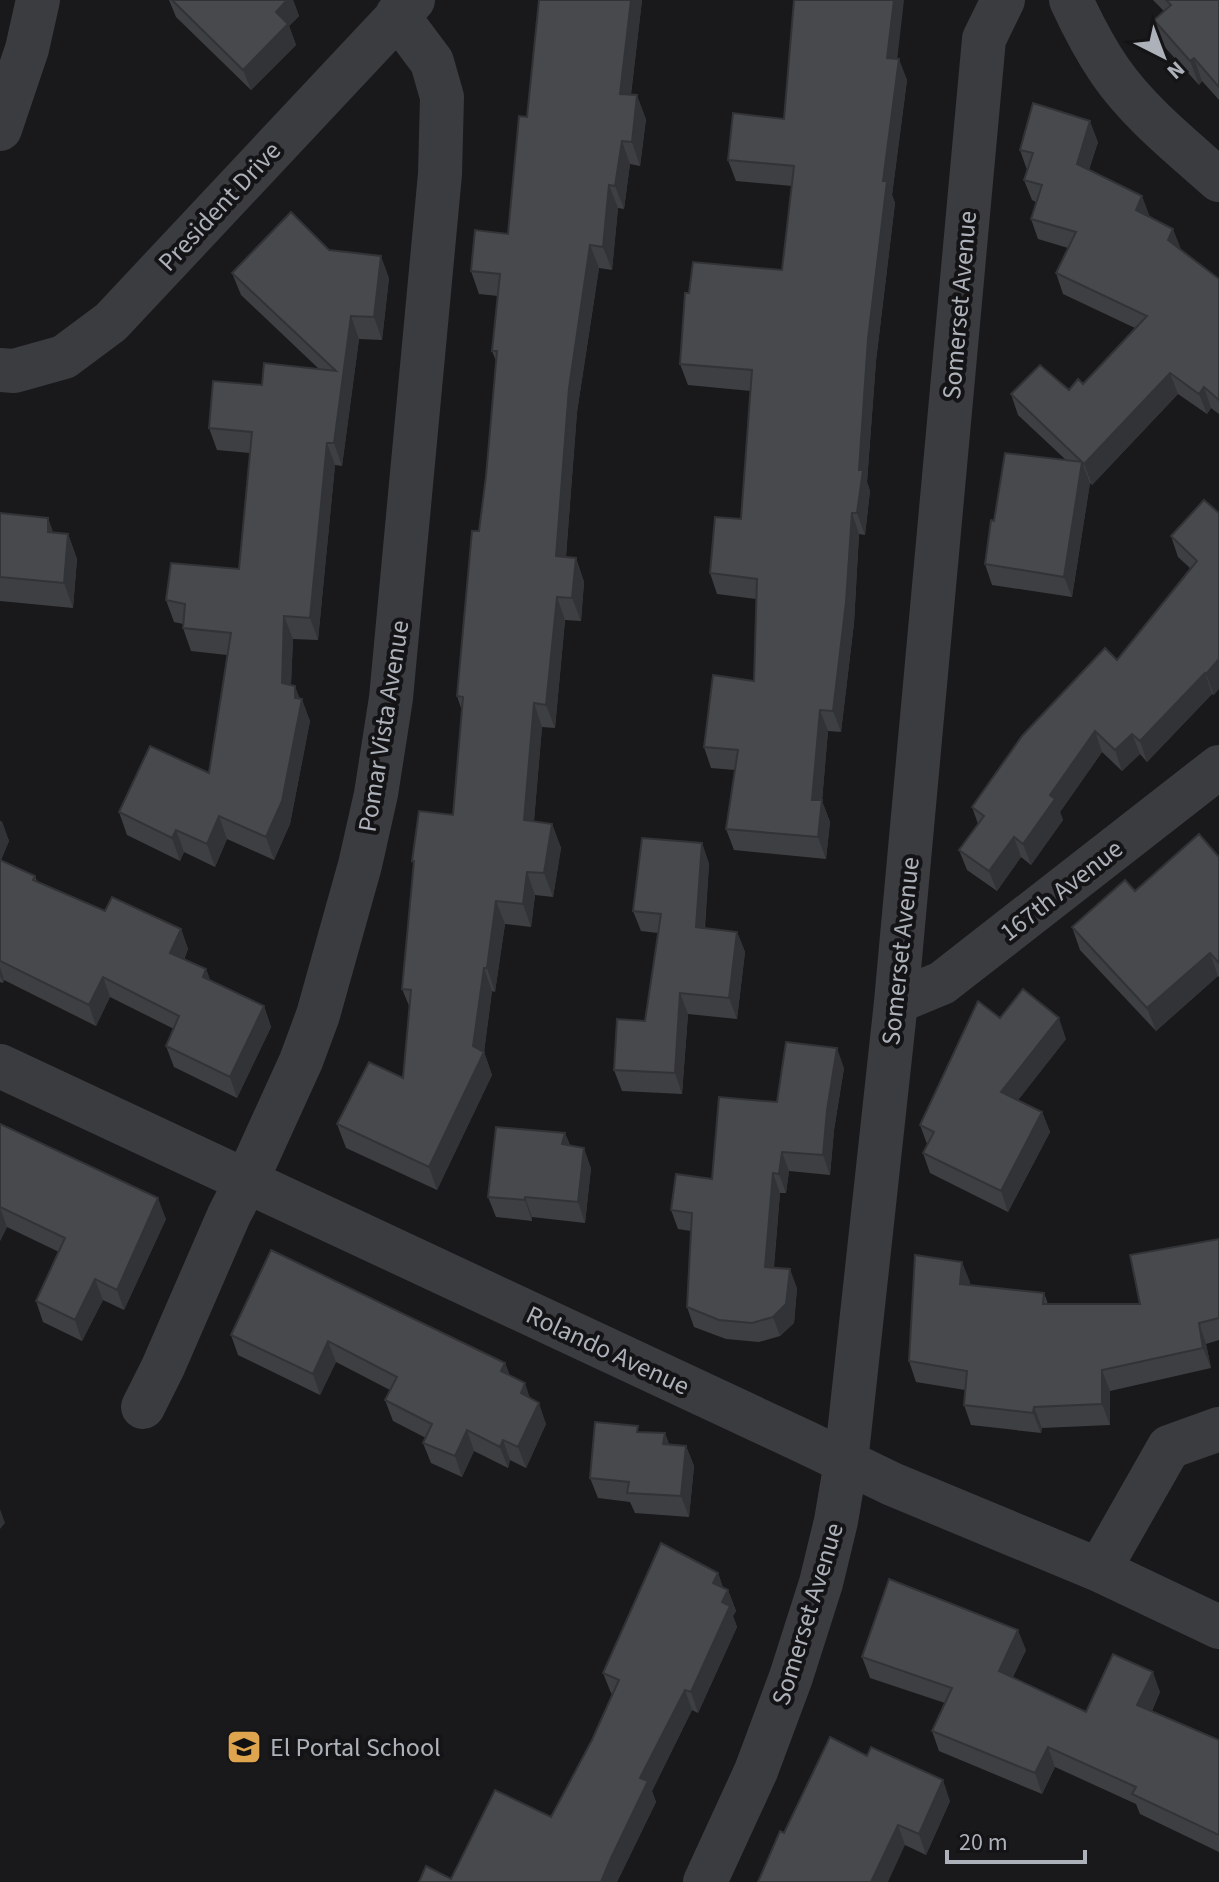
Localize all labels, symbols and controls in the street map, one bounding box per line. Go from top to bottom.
north arrow [1123,16,1203,96]
text: N [1160,53,1192,87]
street label: President Drive [149,133,289,280]
street label: Somerset Avenue [933,209,986,401]
street label: Pomar Vista Avenue [348,618,418,835]
street label: 167th Avenue [992,831,1131,950]
street label: Somerset Avenue [872,855,929,1047]
street label: Rolando Avenue [520,1296,696,1405]
street label: Somerset Avenue [762,1518,853,1710]
school or university icon: El Portal School [225,1728,263,1766]
place label: El Portal School [270,1729,441,1766]
scale bar [947,1814,1085,1864]
text: 20 m [959,1825,1008,1860]

